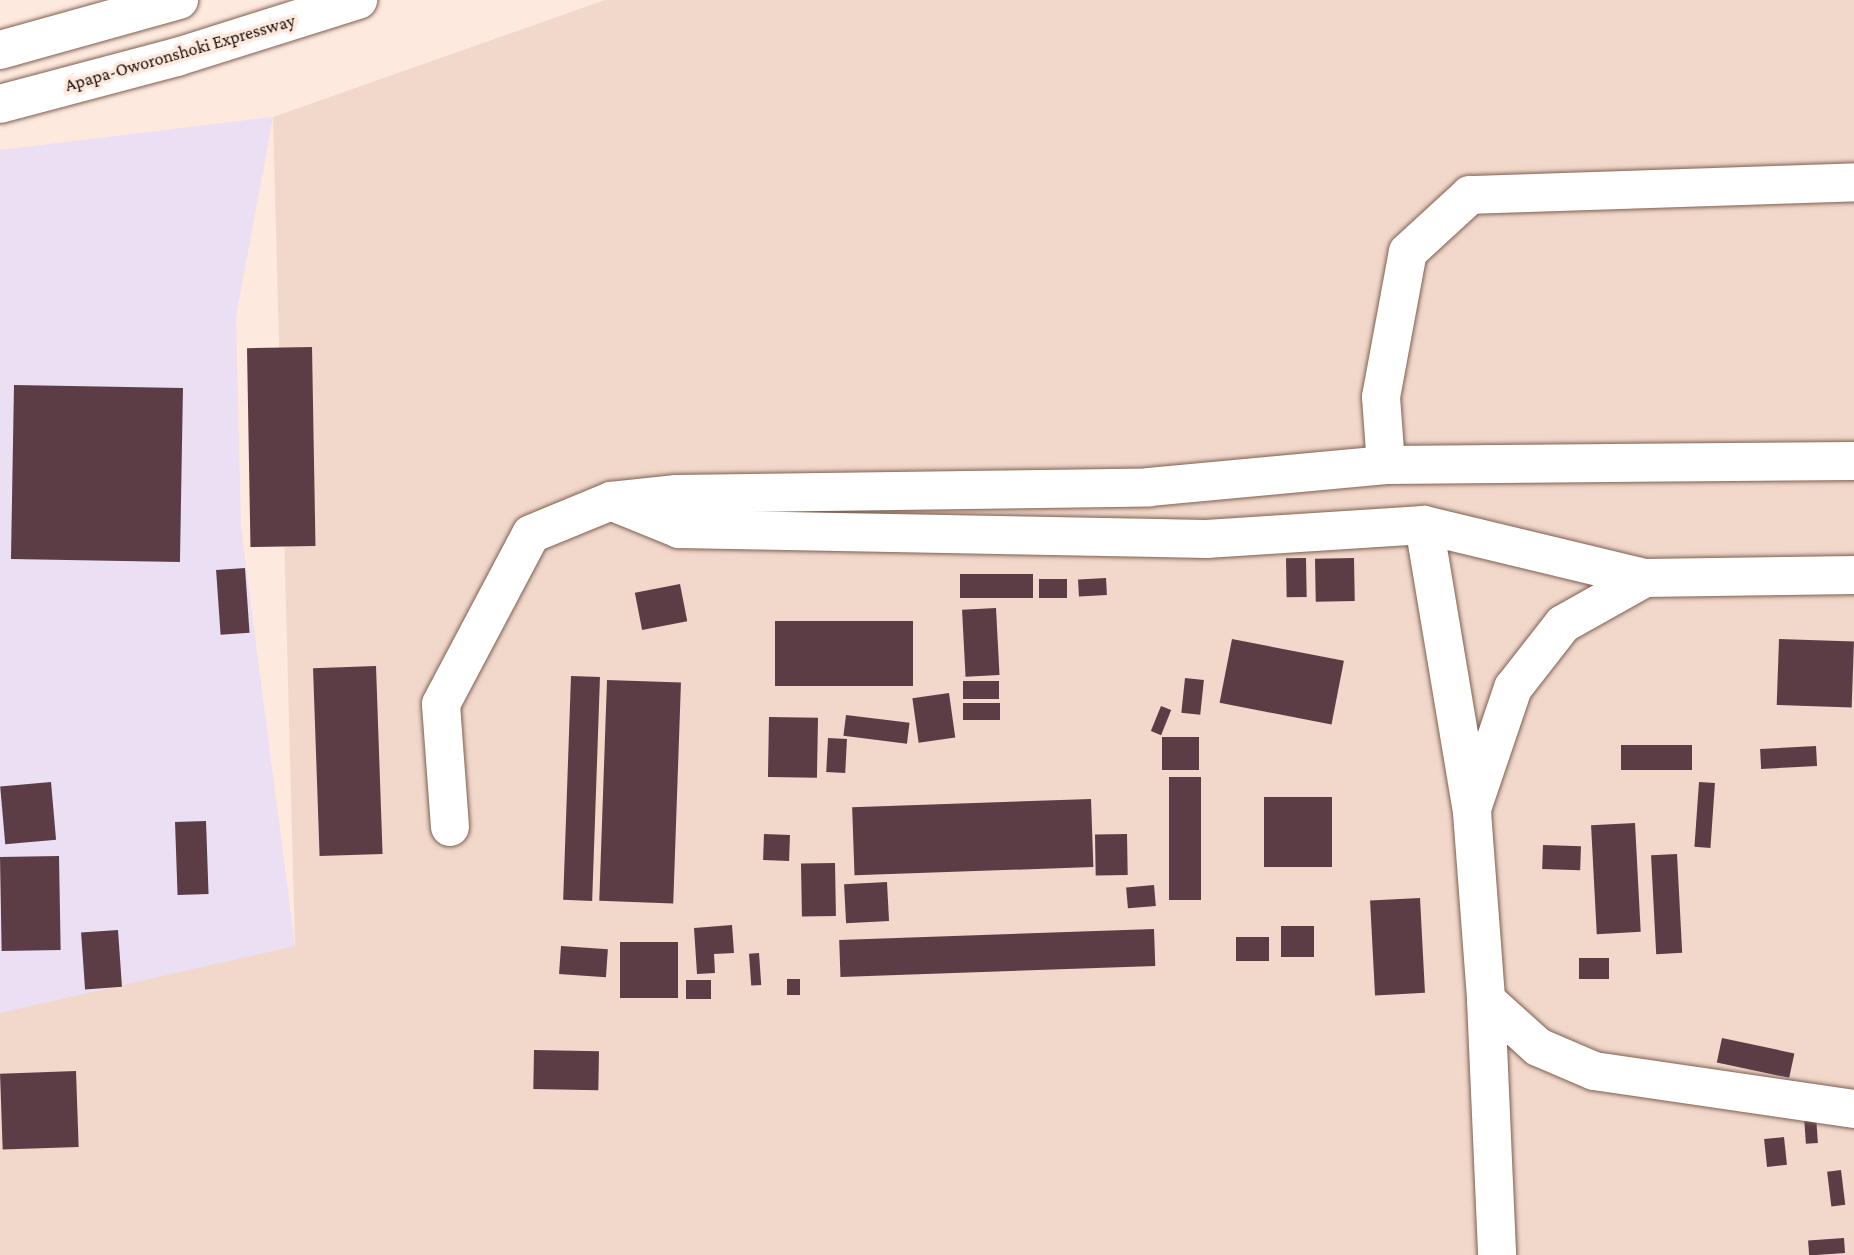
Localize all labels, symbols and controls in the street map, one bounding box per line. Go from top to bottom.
street label: Apapa-Oworonshoki Expressway [62,10,298,96]

